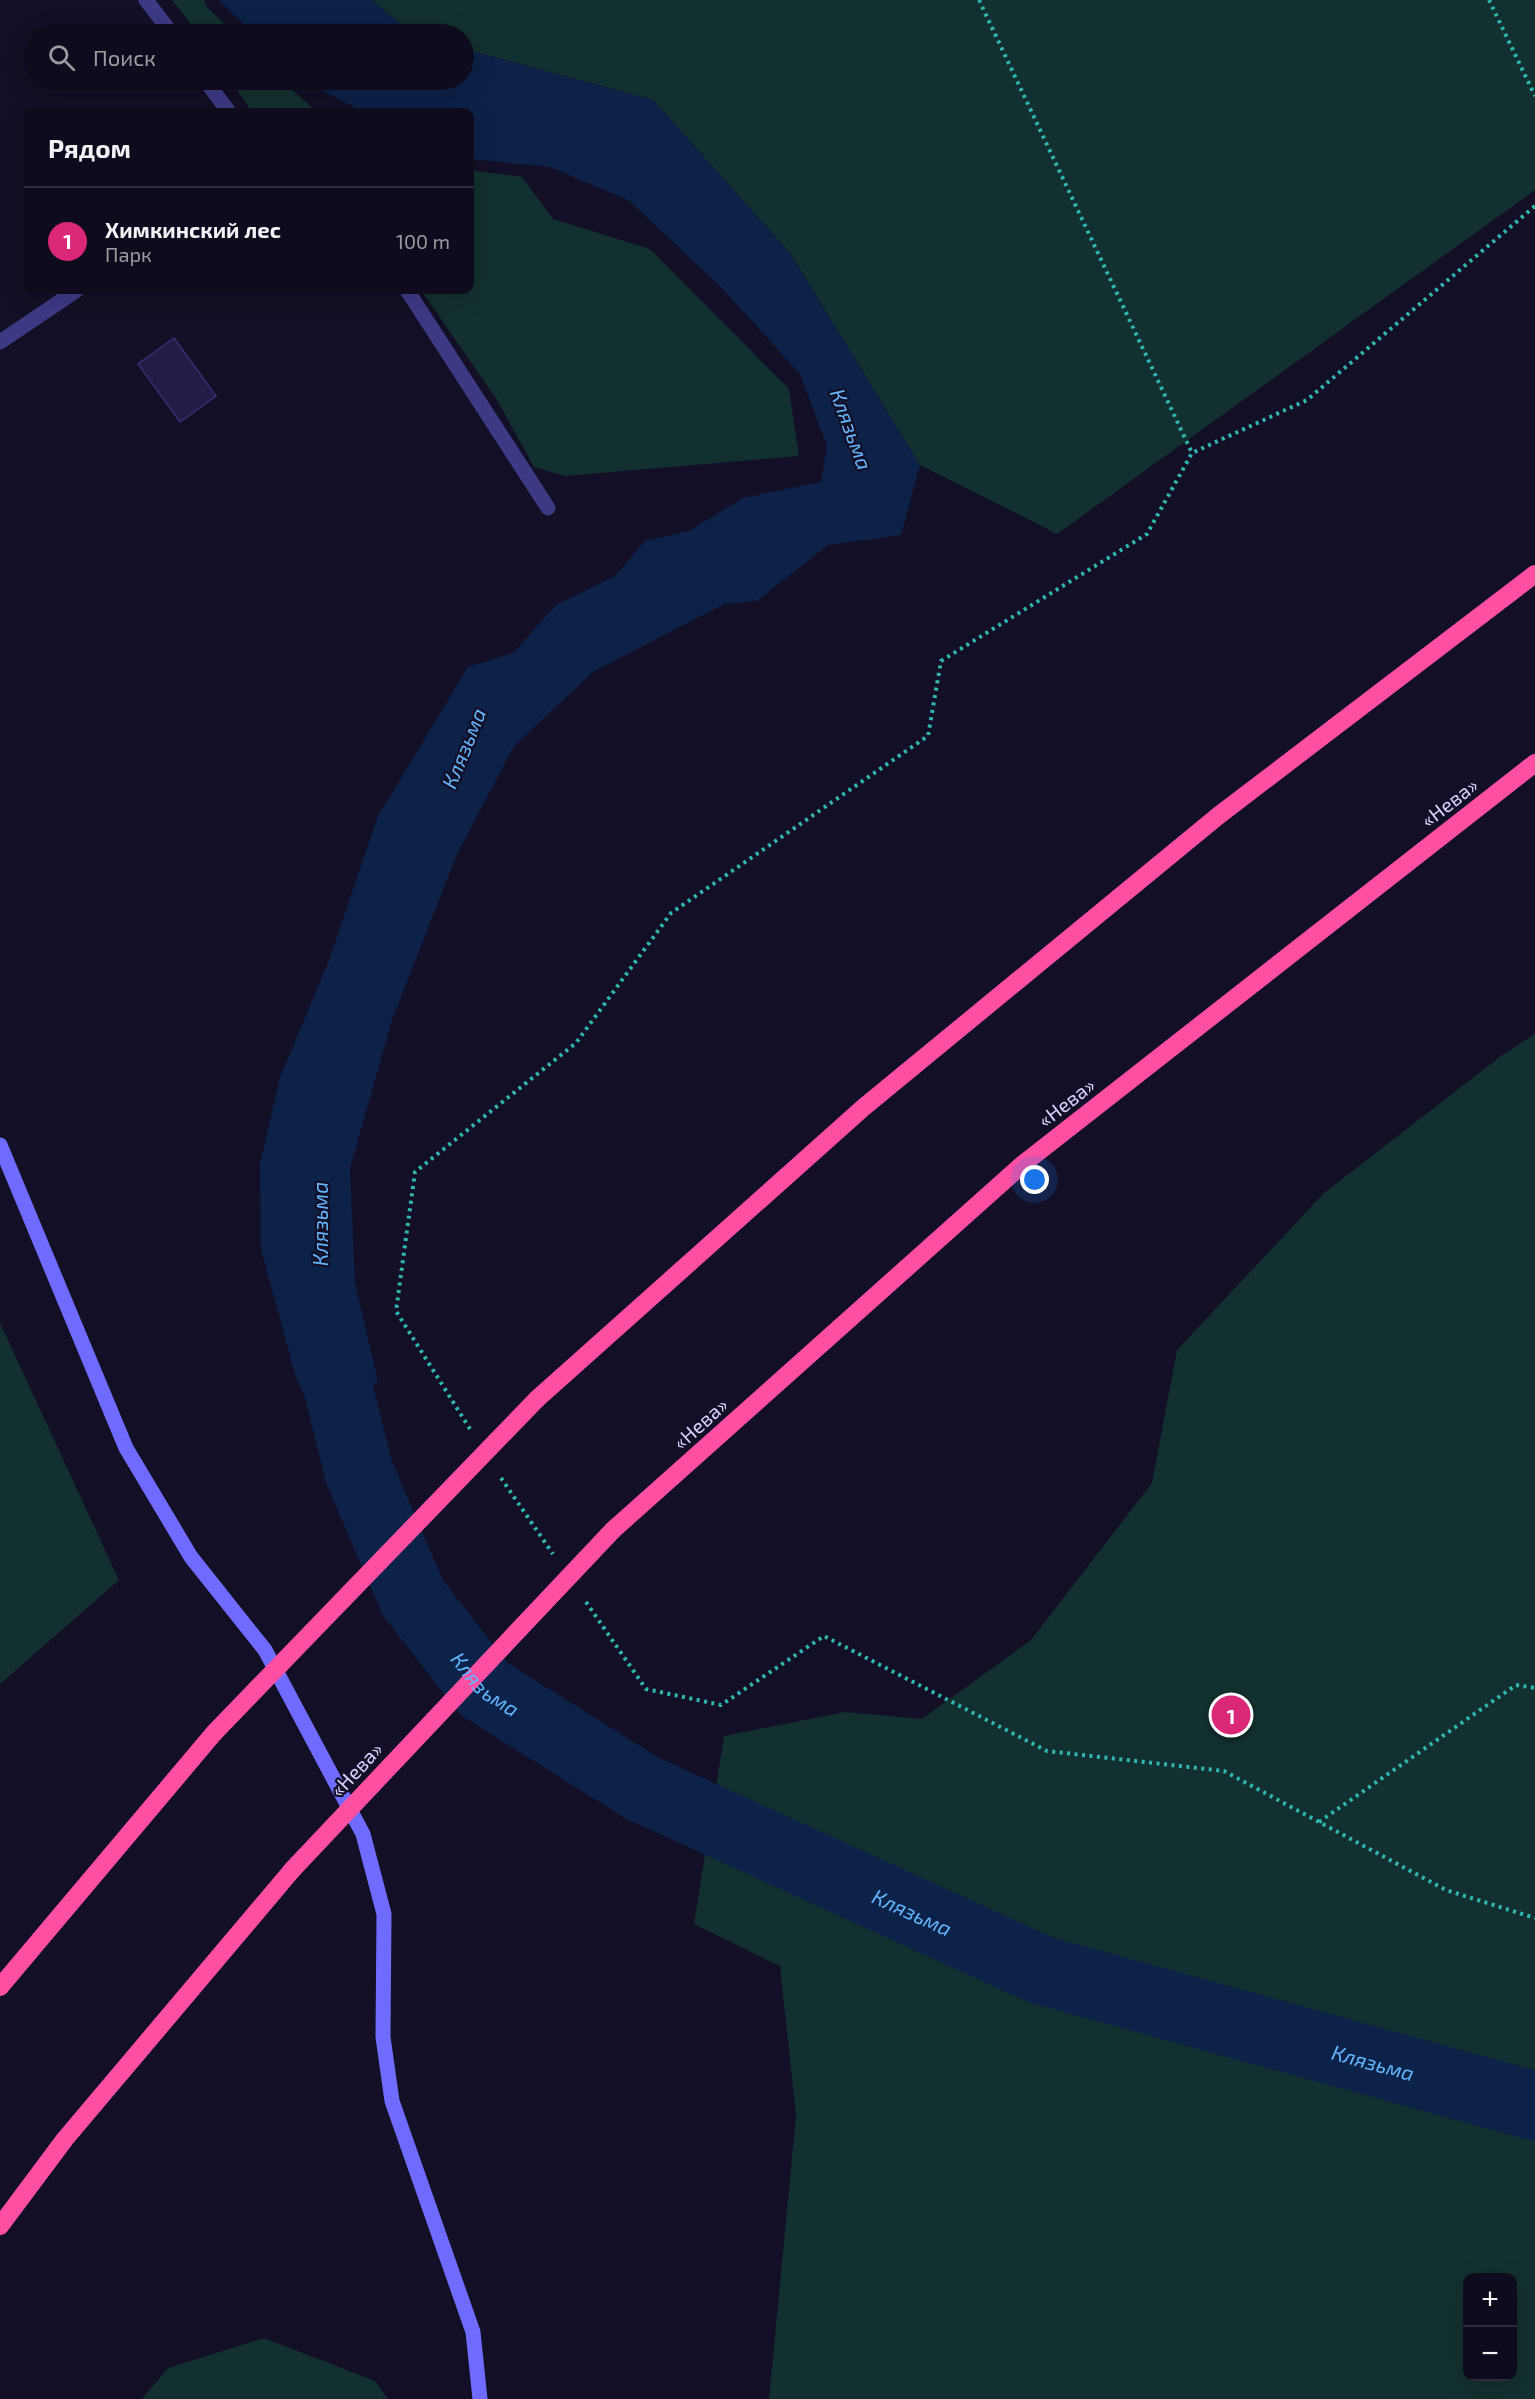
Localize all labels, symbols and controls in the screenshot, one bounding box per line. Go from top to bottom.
search box [24,24,474,90]
icon: search [45,41,78,74]
text: Поиск [93,44,156,70]
text: Рядом [48,132,131,163]
text: Химкинский лес [105,216,281,242]
text: 1 [63,229,72,253]
text: 100 m [396,229,450,253]
text: Парк [105,242,152,266]
water label: Клязьма [826,385,878,473]
water label: Клязьма [436,704,490,792]
street label: «Нева» [1416,772,1482,832]
street label: «Нева» [1033,1072,1099,1132]
your location [1020,1165,1049,1194]
water label: Клязьма [307,1182,332,1266]
street label: «Нева» [668,1392,732,1454]
water label: Клязьма [447,1646,525,1721]
pin: 1 [1212,1692,1250,1738]
street label: «Нева» [325,1737,387,1801]
water label: Клязьма [869,1882,956,1940]
water label: Клязьма [1329,2038,1417,2085]
map controls [1463,2273,1517,2381]
button: + [1463,2273,1517,2327]
button: − [1463,2327,1517,2381]

